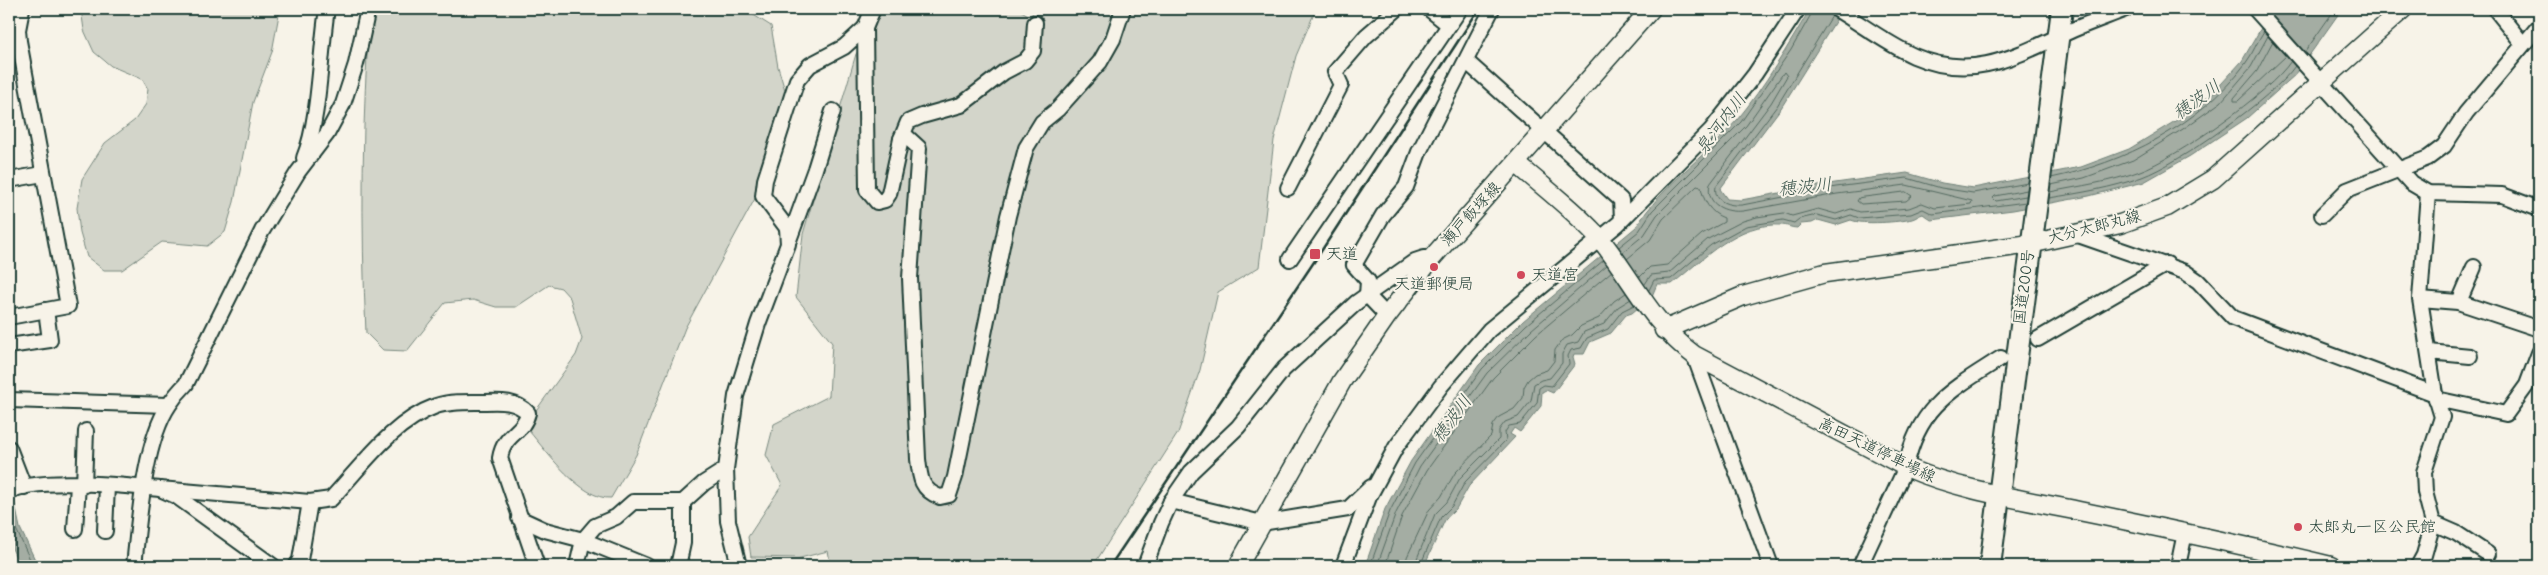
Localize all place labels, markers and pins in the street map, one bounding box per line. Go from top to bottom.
place label: 天道 [1326,245,1358,263]
marker: 天道 [1308,247,1322,261]
marker: 天道郵便局 [1428,261,1440,273]
place label: 天道宮 [1531,266,1579,284]
marker: 天道宮 [1515,269,1527,281]
place label: 天道郵便局 [1394,275,1474,293]
place label: 太郎丸一区公民館 [2308,518,2436,536]
marker: 太郎丸一区公民館 [2292,521,2304,533]

